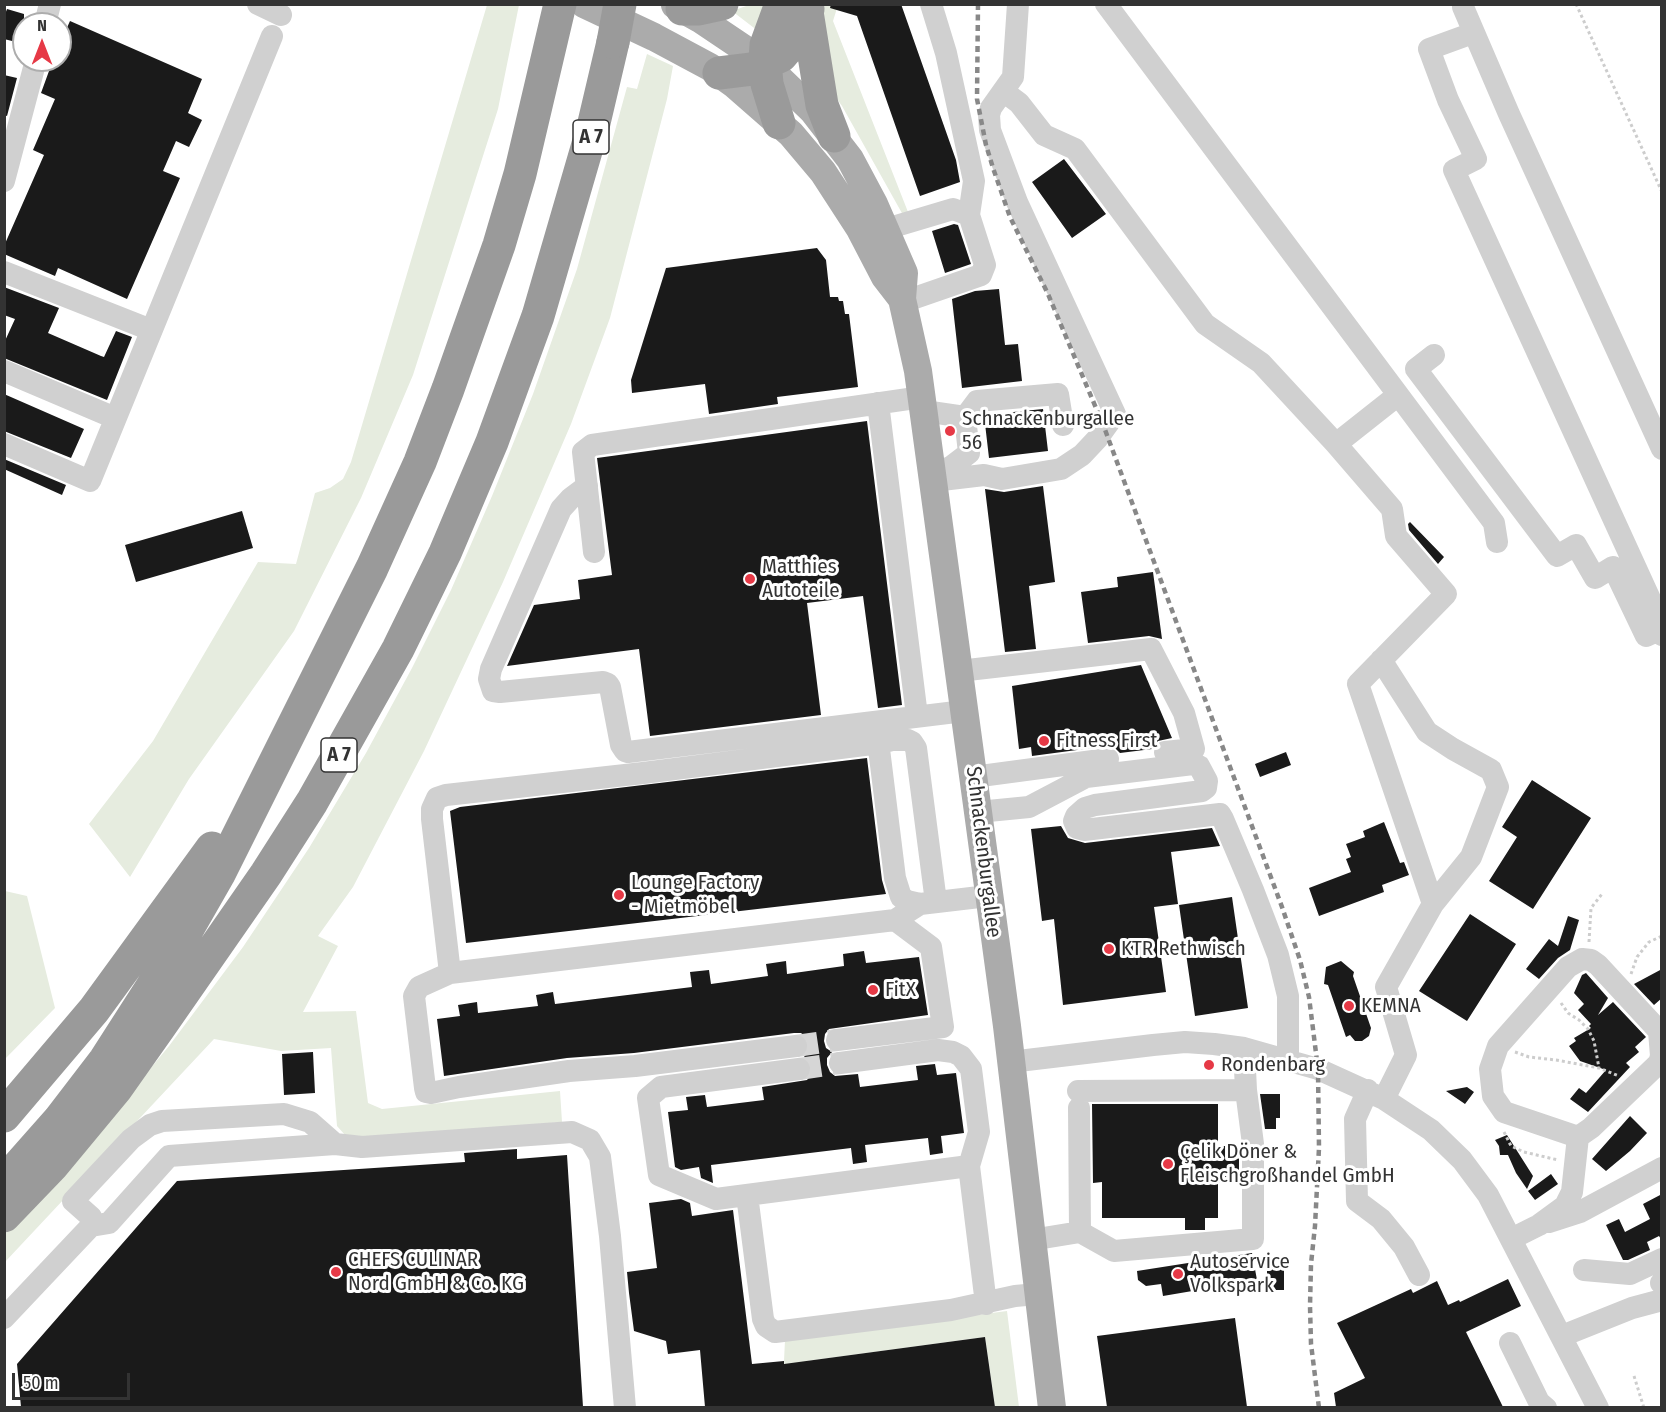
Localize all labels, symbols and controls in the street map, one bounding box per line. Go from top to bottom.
north arrow [12,12,72,72]
text: N [37,16,47,35]
road number: A 7 [573,120,609,154]
place label: Schnackenburgallee 56 [962,406,1134,456]
marker: Schnackenburgallee 56 [943,424,957,438]
place label: Matthies Autoteile [762,554,840,604]
marker: Matthies Autoteile [743,572,757,586]
place label: Fitness First [1056,728,1157,754]
marker: Fitness First [1037,734,1051,748]
road number: A 7 [321,738,357,772]
street label: Schnackenburgallee [960,765,1006,939]
place label: Lounge Factory - Mietmöbel [631,870,759,920]
marker: Lounge Factory - Mietmöbel [612,888,626,902]
place label: KTR Rethwisch [1121,936,1246,962]
marker: KTR Rethwisch [1102,942,1116,956]
place label: FitX [885,977,916,1003]
marker: FitX [866,983,880,997]
place label: KEMNA [1361,993,1421,1019]
marker: KEMNA [1342,999,1356,1013]
place label: Rondenbarg [1221,1052,1325,1078]
marker: Rondenbarg [1202,1058,1216,1072]
place label: Çelik Döner & Fleischgroßhandel GmbH [1180,1139,1395,1189]
marker: Çelik Döner & Fleischgroßhandel GmbH [1161,1157,1175,1171]
place label: CHEFS CULINAR Nord GmbH & Co. KG [348,1247,524,1297]
place label: Autoservice Volkspark [1190,1249,1290,1299]
marker: CHEFS CULINAR Nord GmbH & Co. KG [329,1265,343,1279]
marker: Autoservice Volkspark [1171,1267,1185,1281]
scale bar [15,1361,134,1399]
text: 50 m [23,1372,59,1394]

